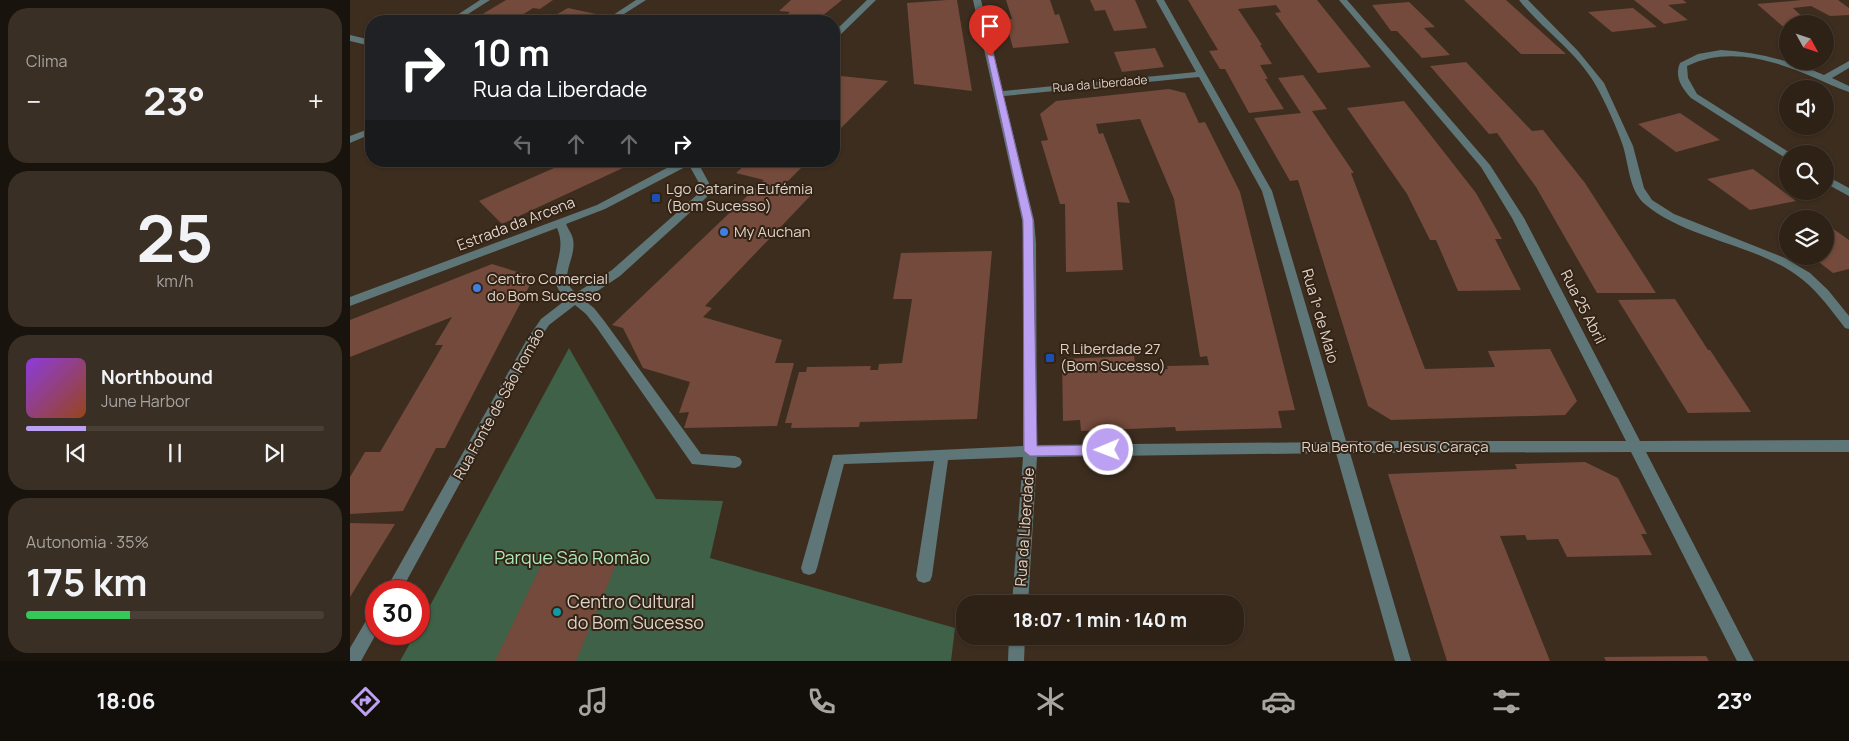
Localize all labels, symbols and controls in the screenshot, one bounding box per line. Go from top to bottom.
pin [969,5,1011,56]
icon: arrive [976,12,1004,40]
north arrow [1779,15,1834,70]
map controls [1779,15,1834,265]
text: 10 m [473,29,550,77]
icon: right [390,35,455,100]
text: Clima [26,50,67,72]
street label: Rua da Liberdade [1052,71,1148,96]
text: 23° [144,74,205,126]
text: Rua da Liberdade [473,74,647,104]
button: sound [1779,80,1834,135]
text: − [26,82,41,120]
text: + [308,82,324,120]
icon: left [509,130,537,158]
icon: ahead [562,130,590,158]
icon: ahead [615,130,643,158]
icon: right [668,130,696,158]
button: search [1779,145,1834,200]
place label: Lgo Catarina Eufémia (Bom Sucesso) [666,178,813,216]
street label: Estrada da Arcena [454,191,578,256]
marker: Lgo Catarina Eufémia (Bom Sucesso) [650,192,662,204]
text: 25 [137,193,213,282]
button: layers [1779,210,1834,265]
place label: My Auchan [734,221,810,242]
marker: My Auchan [718,226,730,238]
street label: Rua 1º de Maio [1297,266,1344,366]
street label: Rua 25 Abril [1556,266,1611,348]
place label: Centro Comercial do Bom Sucesso [487,268,608,306]
text: km/h [156,270,194,292]
marker: Centro Comercial do Bom Sucesso [471,282,483,294]
street label: Rua Fonte de São Romão [448,324,549,483]
place label: R Liberdade 27 (Bom Sucesso) [1060,338,1166,376]
marker: R Liberdade 27 (Bom Sucesso) [1044,352,1056,364]
text: Northbound [101,364,213,390]
text: June Harbor [101,390,190,412]
position arrow [1081,423,1133,475]
street label: Rua Bento de Jesus Caraça [1301,436,1489,457]
icon: previous [62,439,90,467]
icon: pause [161,439,189,467]
icon: next [260,439,288,467]
street label: Rua da Liberdade [1010,467,1039,587]
text: Autonomia · 35% [26,531,149,553]
park label: Parque São Romão [494,545,650,569]
text: 175 km [26,555,147,607]
speed limit sign: 30 [365,580,430,645]
place label: Centro Cultural do Bom Sucesso [567,589,704,634]
marker: Centro Cultural do Bom Sucesso [551,606,563,618]
text: 18:07 · 1 min · 140 m [1013,607,1187,633]
icon: directions [348,684,383,719]
icon: music [576,684,611,719]
icon: phone [804,684,839,719]
icon: climate [1033,684,1068,719]
icon: car [1261,684,1296,719]
icon: filters [1489,684,1524,719]
text: 18:06 [97,686,155,716]
text: 23° [1717,686,1752,716]

